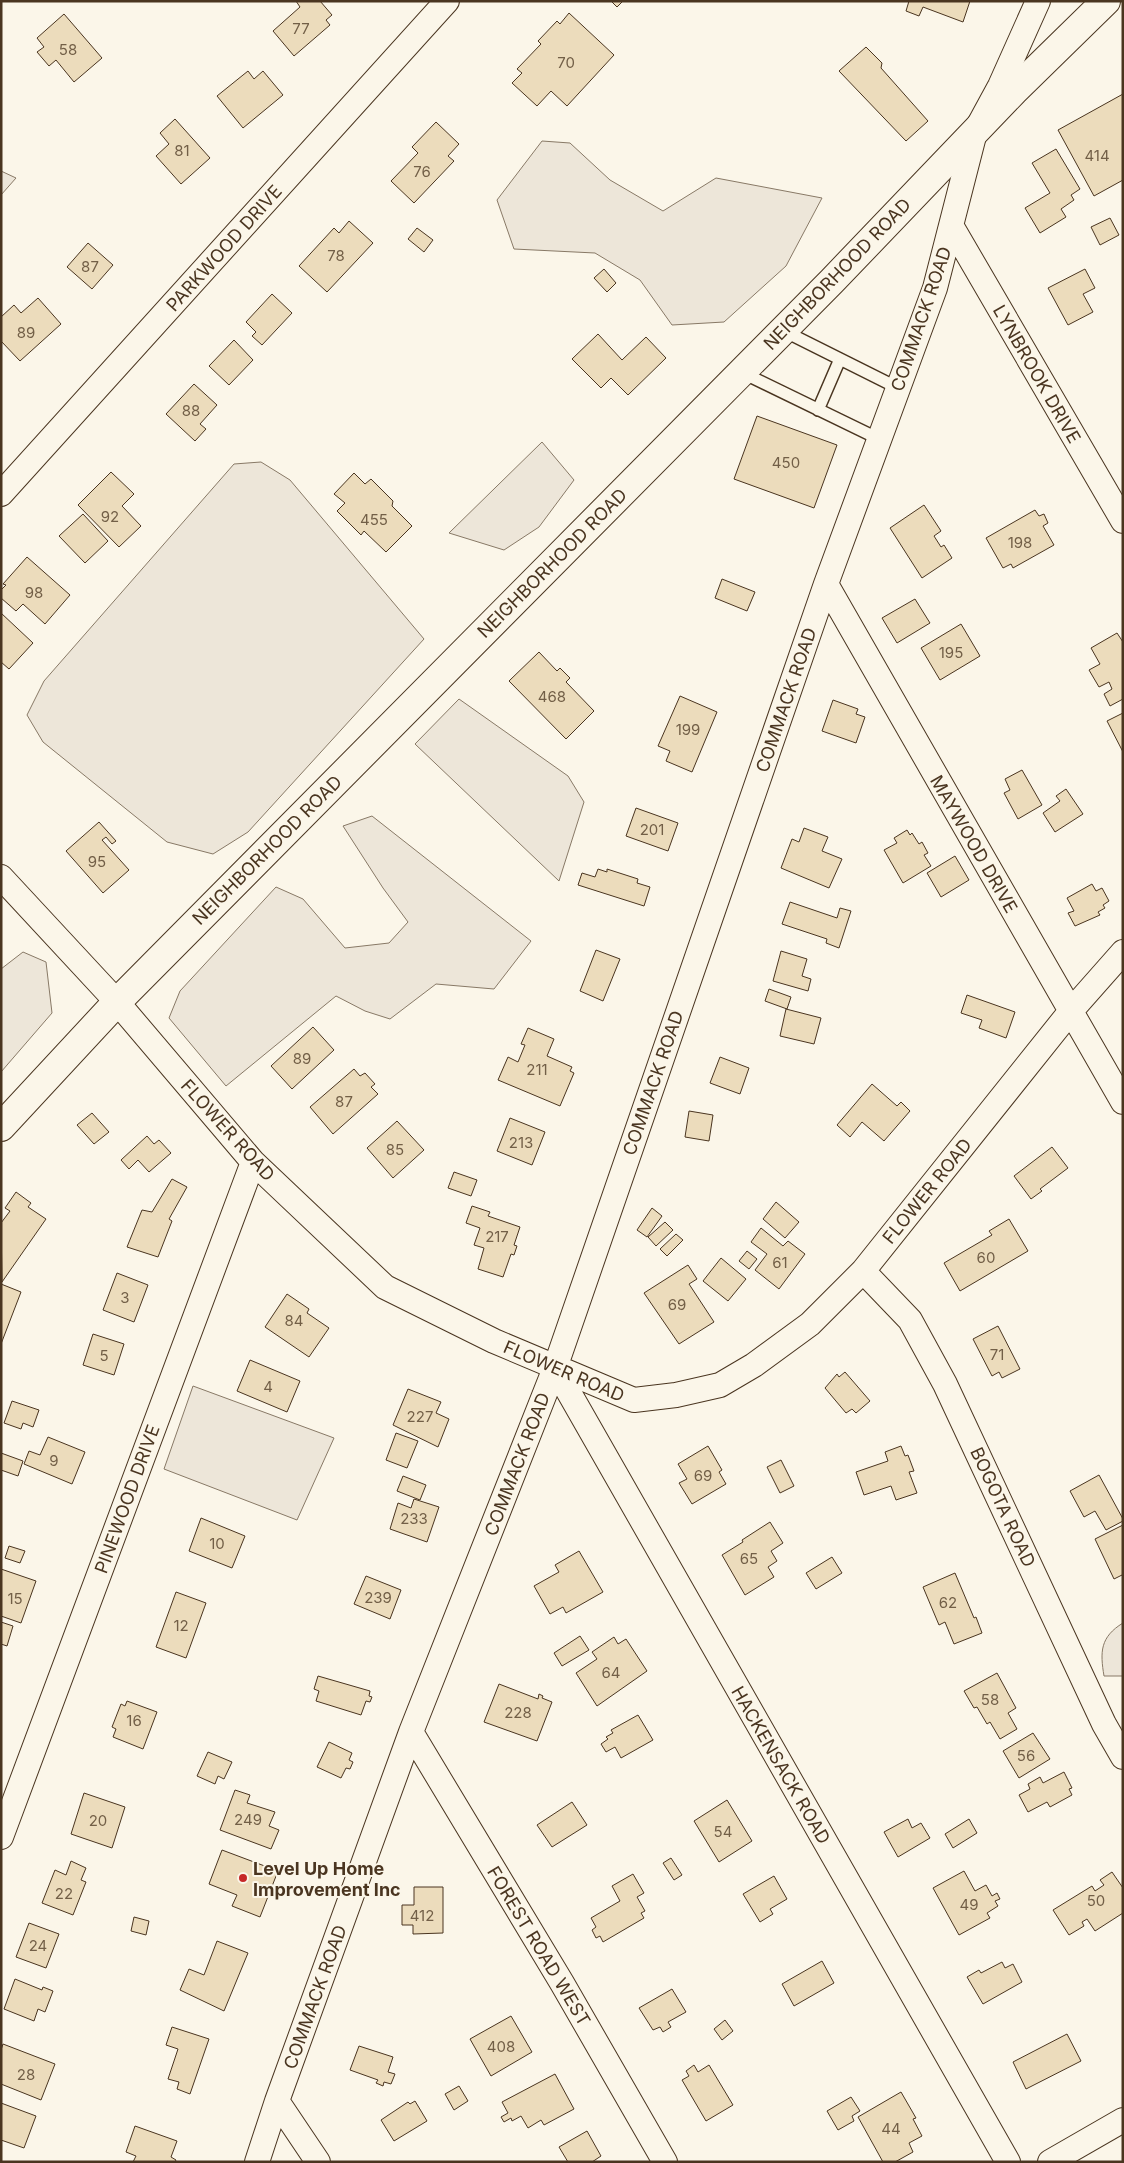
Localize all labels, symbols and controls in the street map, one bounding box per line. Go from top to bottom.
house number: 77 [292,19,310,38]
house number: 58 [59,40,77,59]
house number: 70 [557,53,575,72]
house number: 81 [174,141,190,160]
house number: 414 [1084,146,1110,165]
house number: 76 [413,162,431,181]
street label: PARKWOOD DRIVE [162,181,286,315]
street label: NEIGHBORHOOD ROAD [759,194,915,354]
street label: COMMACK ROAD [886,244,956,394]
house number: 78 [327,246,345,265]
house number: 87 [81,257,99,276]
street label: LYNBROOK DRIVE [989,301,1085,447]
house number: 89 [17,323,35,342]
house number: 88 [182,401,200,420]
house number: 450 [772,453,800,472]
street label: NEIGHBORHOOD ROAD [473,484,631,642]
house number: 92 [101,507,119,526]
house number: 455 [360,510,388,529]
house number: 198 [1008,533,1032,552]
house number: 98 [25,583,43,602]
street label: COMMACK ROAD [751,625,821,775]
house number: 195 [939,643,963,662]
house number: 468 [538,687,566,706]
house number: 199 [676,720,700,739]
street label: NEIGHBORHOOD ROAD [188,771,346,929]
street label: MAYWOOD DRIVE [926,771,1022,917]
house number: 201 [640,820,664,839]
house number: 95 [88,852,106,871]
street label: COMMACK ROAD [618,1008,688,1158]
house number: 89 [293,1049,311,1068]
house number: 211 [526,1060,548,1079]
street label: FLOWER ROAD [177,1075,279,1185]
house number: 87 [335,1092,353,1111]
house number: 213 [509,1133,533,1152]
street label: FLOWER ROAD [878,1134,976,1248]
house number: 85 [386,1140,404,1159]
house number: 217 [485,1227,509,1246]
house number: 60 [977,1248,995,1267]
house number: 61 [772,1253,788,1272]
house number: 3 [120,1288,130,1307]
house number: 69 [668,1295,686,1314]
house number: 84 [285,1311,303,1330]
street label: FLOWER ROAD [500,1336,628,1406]
house number: 71 [990,1345,1004,1364]
house number: 5 [99,1346,109,1365]
house number: 4 [263,1377,273,1396]
street label: COMMACK ROAD [480,1389,554,1539]
house number: 227 [407,1407,433,1426]
street label: PINEWOOD DRIVE [90,1422,164,1576]
street label: BOGOTA ROAD [966,1444,1040,1570]
house number: 9 [49,1451,59,1470]
house number: 69 [694,1466,712,1485]
house number: 233 [400,1509,428,1528]
house number: 10 [209,1534,225,1553]
house number: 65 [740,1549,758,1568]
house number: 239 [364,1588,392,1607]
house number: 15 [7,1589,23,1608]
house number: 62 [939,1593,957,1612]
house number: 12 [173,1616,189,1635]
house number: 64 [602,1663,621,1682]
street label: HACKENSACK ROAD [727,1682,835,1848]
house number: 58 [981,1690,999,1709]
house number: 228 [504,1703,532,1722]
house number: 16 [126,1711,142,1730]
house number: 56 [1017,1746,1035,1765]
house number: 249 [234,1810,262,1829]
house number: 20 [89,1811,107,1830]
house number: 54 [714,1822,732,1841]
place label: Level Up Home Improvement Inc [253,1858,401,1900]
street label: FOREST ROAD WEST [483,1863,595,2029]
marker: Level Up Home Improvement Inc [237,1872,249,1884]
house number: 22 [55,1884,73,1903]
house number: 50 [1087,1891,1105,1910]
house number: 49 [960,1895,979,1914]
house number: 412 [410,1906,434,1925]
street label: COMMACK ROAD [279,1922,351,2072]
house number: 24 [29,1936,47,1955]
house number: 408 [487,2037,515,2056]
house number: 28 [17,2065,35,2084]
house number: 44 [881,2119,901,2138]

